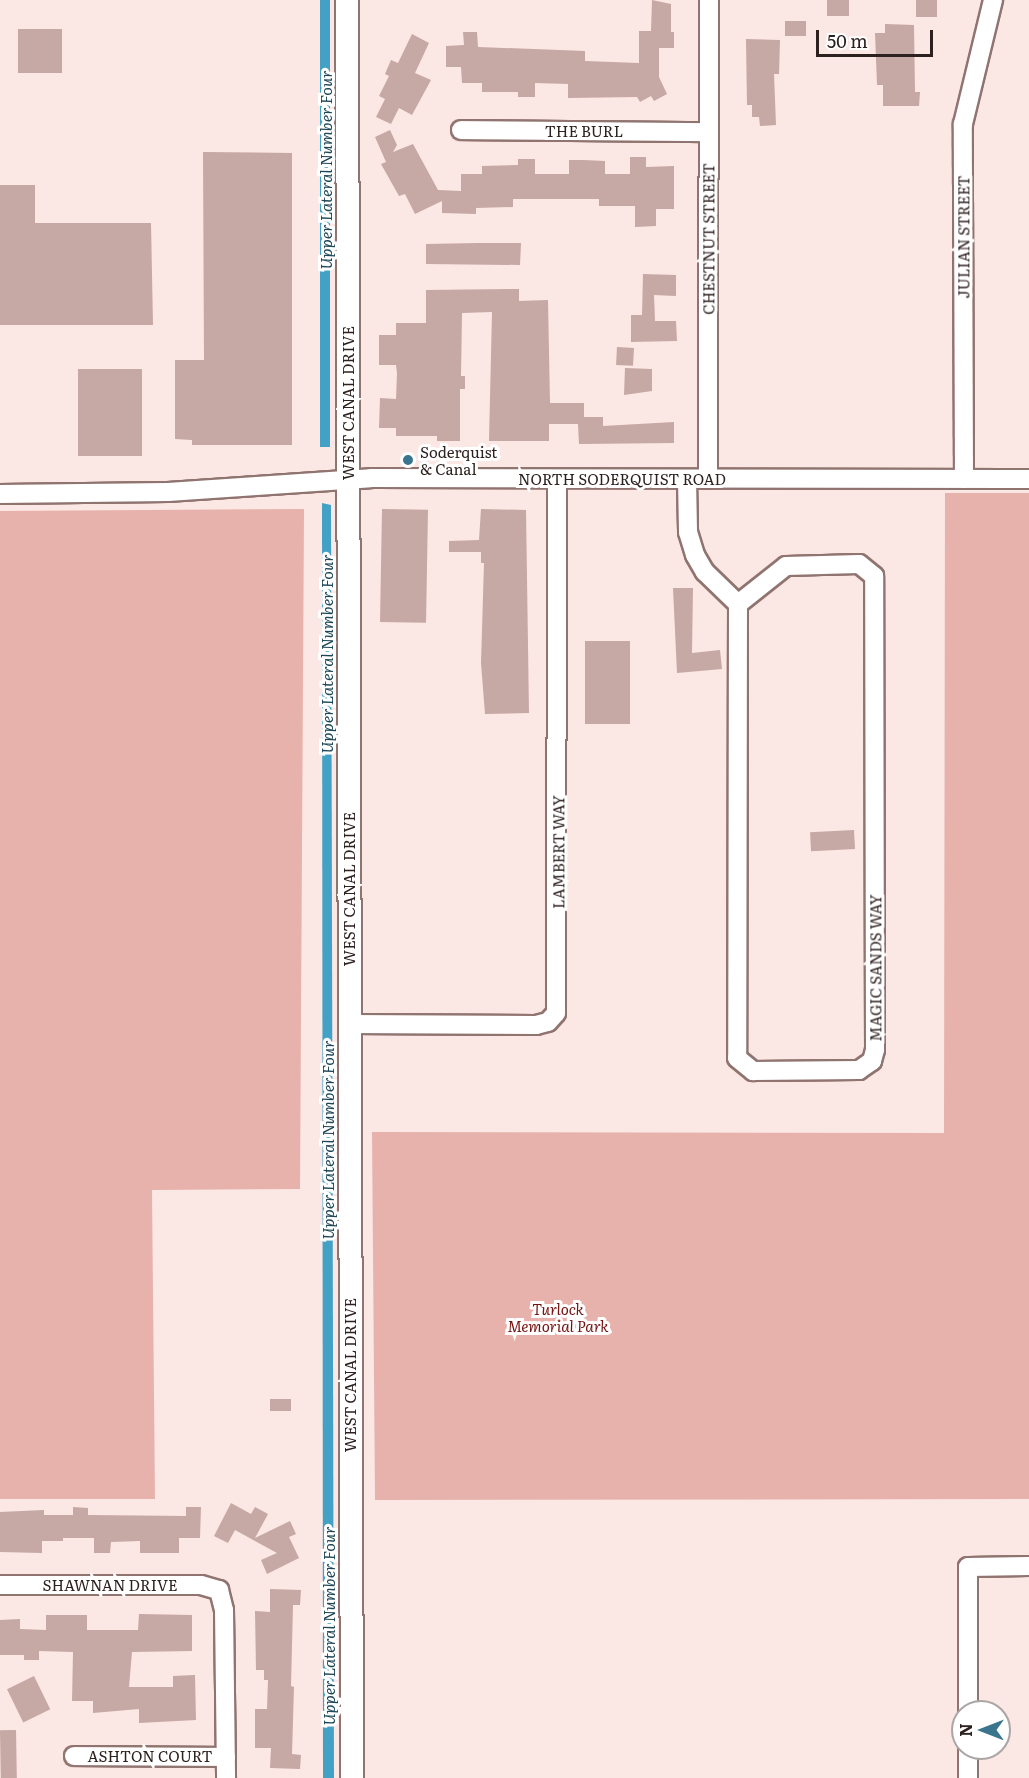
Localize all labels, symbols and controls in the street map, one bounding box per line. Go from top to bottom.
scale bar [819,18,936,56]
text: 50 m [827,27,868,54]
water label: Upper Lateral Number Four [315,70,335,270]
street label: THE BURL [545,122,623,140]
street label: CHESTNUT STREET [699,163,717,315]
street label: JULIAN STREET [954,175,972,299]
street label: WEST CANAL DRIVE [339,326,357,480]
place label: Soderquist & Canal [420,442,497,477]
marker: Soderquist & Canal [401,453,415,467]
street label: NORTH SODERQUIST ROAD [518,470,726,488]
water label: Upper Lateral Number Four [316,554,336,754]
street label: LAMBERT WAY [549,795,567,909]
street label: WEST CANAL DRIVE [340,812,358,966]
street label: MAGIC SANDS WAY [866,894,884,1042]
water label: Upper Lateral Number Four [317,1040,337,1240]
street label: WEST CANAL DRIVE [341,1298,359,1452]
park label: Turlock Memorial Park [508,1299,608,1334]
water label: Upper Lateral Number Four [318,1526,338,1726]
street label: SHAWNAN DRIVE [42,1576,178,1594]
north arrow [951,1700,1011,1760]
text: N [953,1723,977,1737]
street label: ASHTON COURT [87,1747,213,1765]

